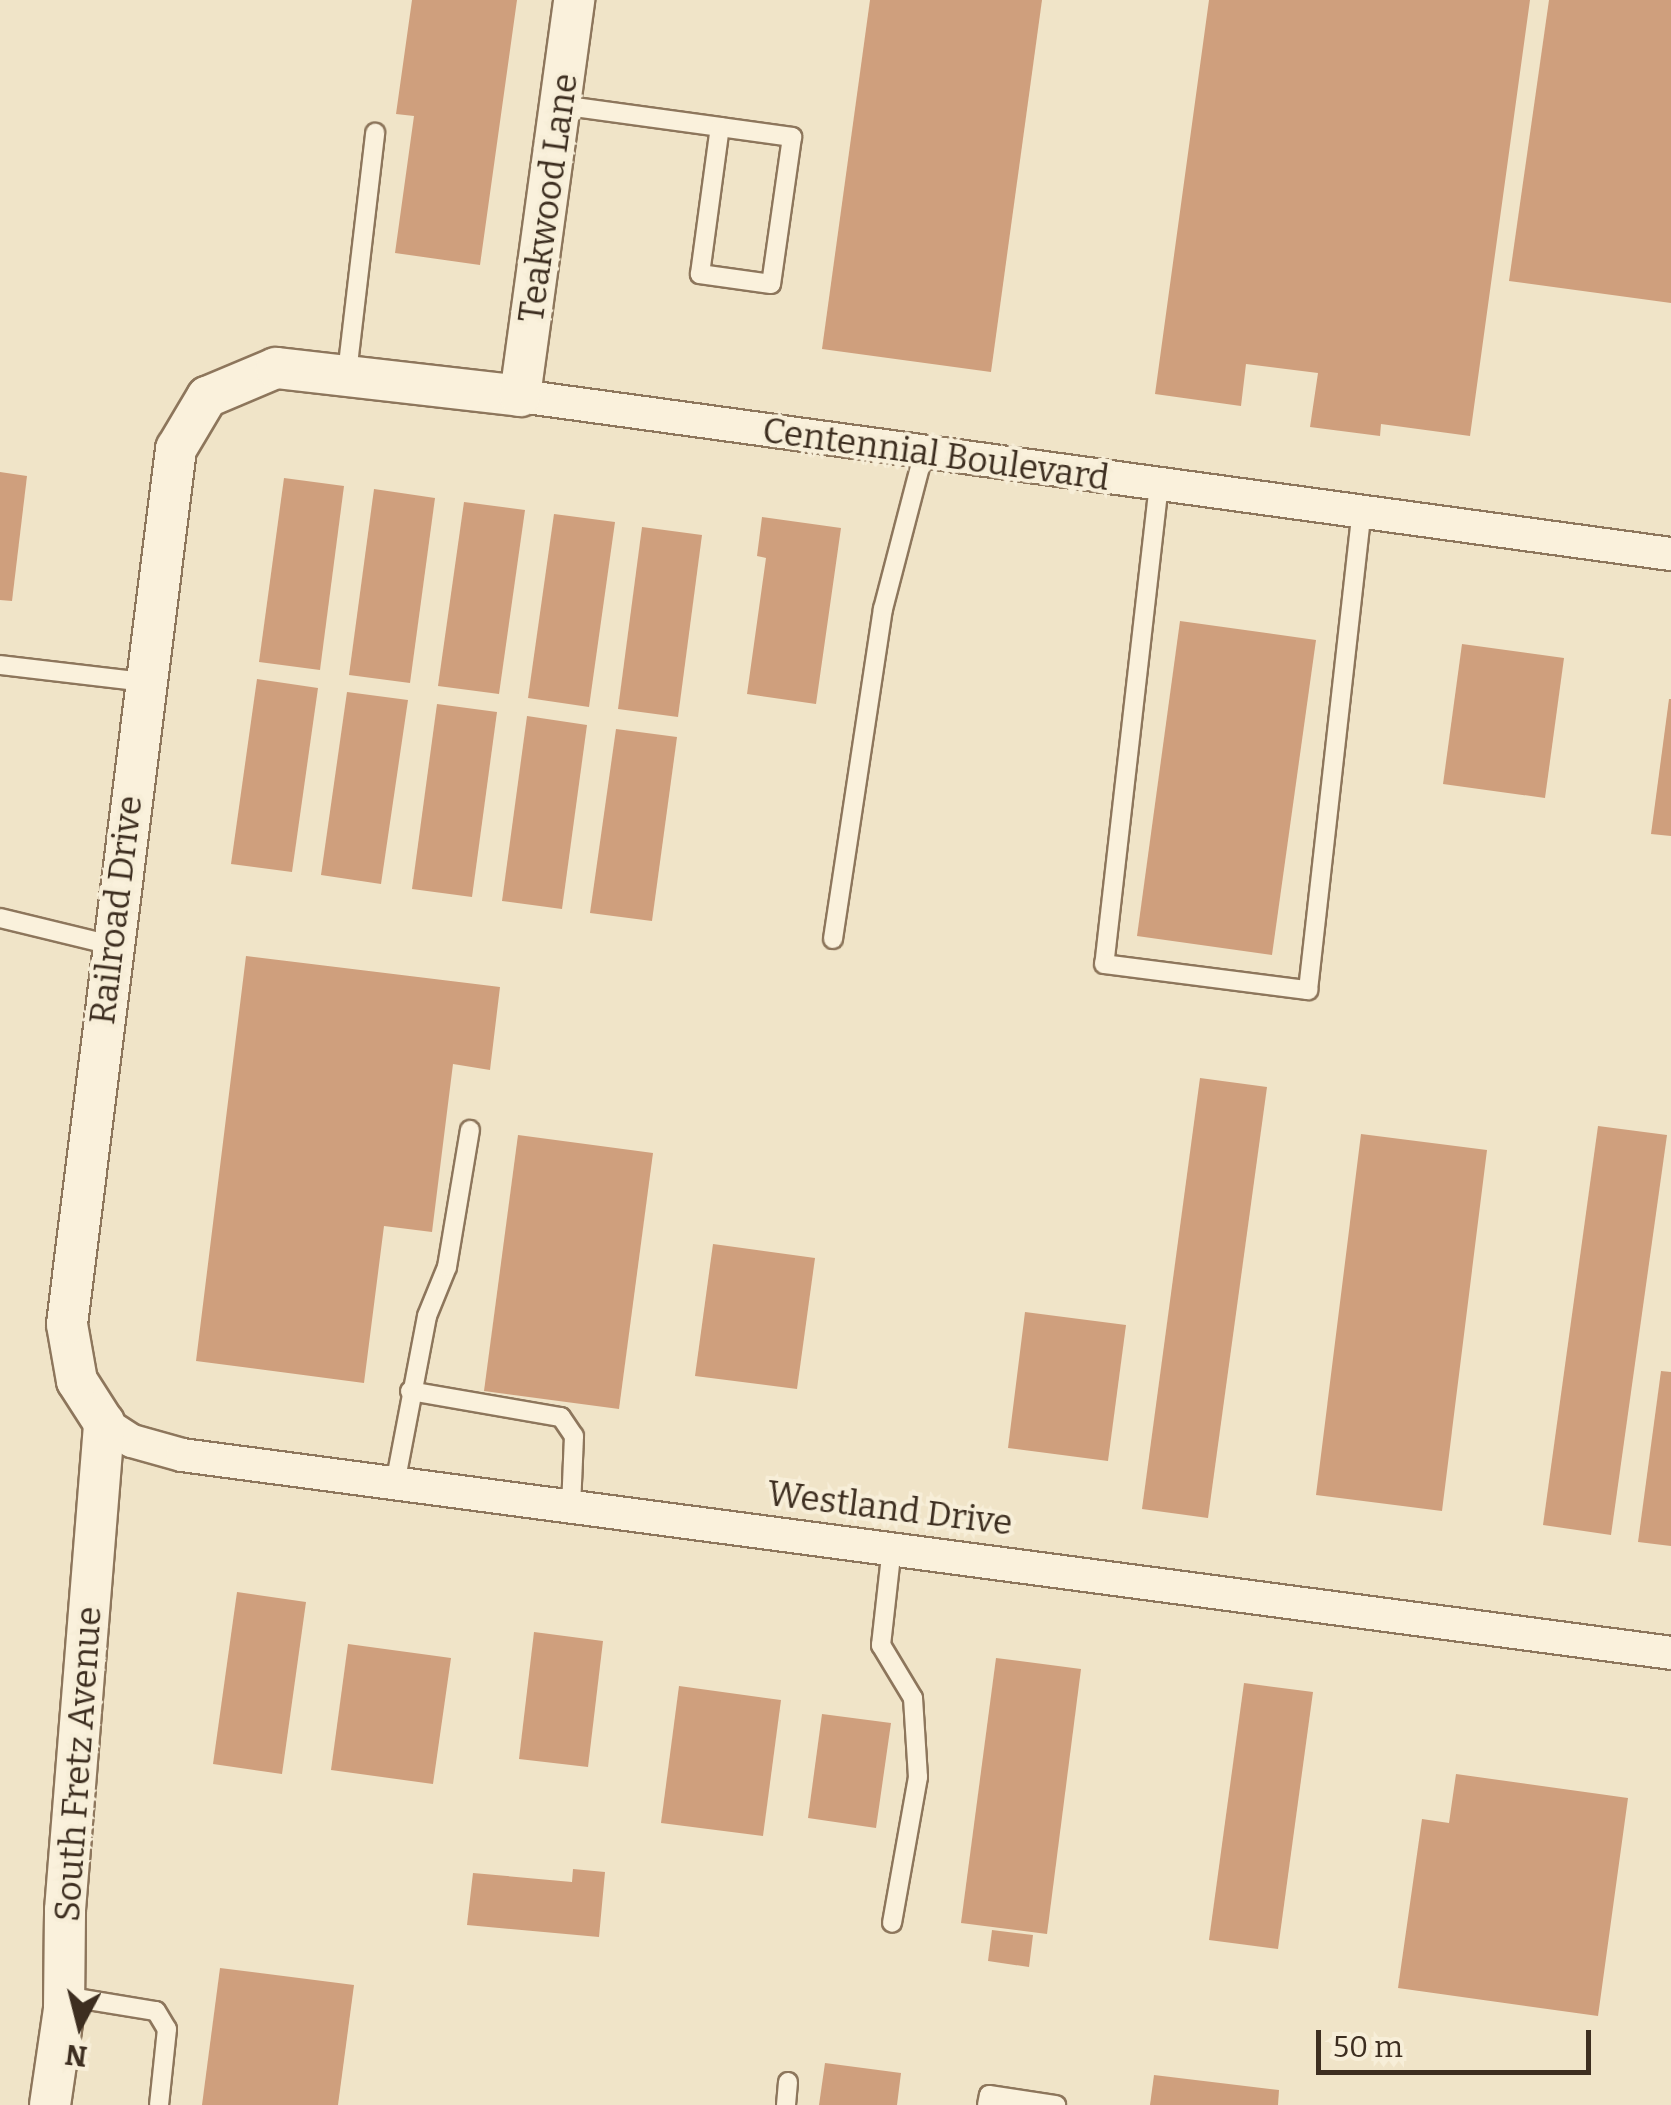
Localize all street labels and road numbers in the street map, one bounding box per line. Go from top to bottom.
street label: Teakwood Lane [510,71,586,325]
street label: Centennial Boulevard [760,409,1112,499]
street label: Railroad Drive [81,793,151,1027]
street label: Westland Drive [765,1472,1015,1544]
street label: South Fretz Avenue [46,1605,110,1923]

